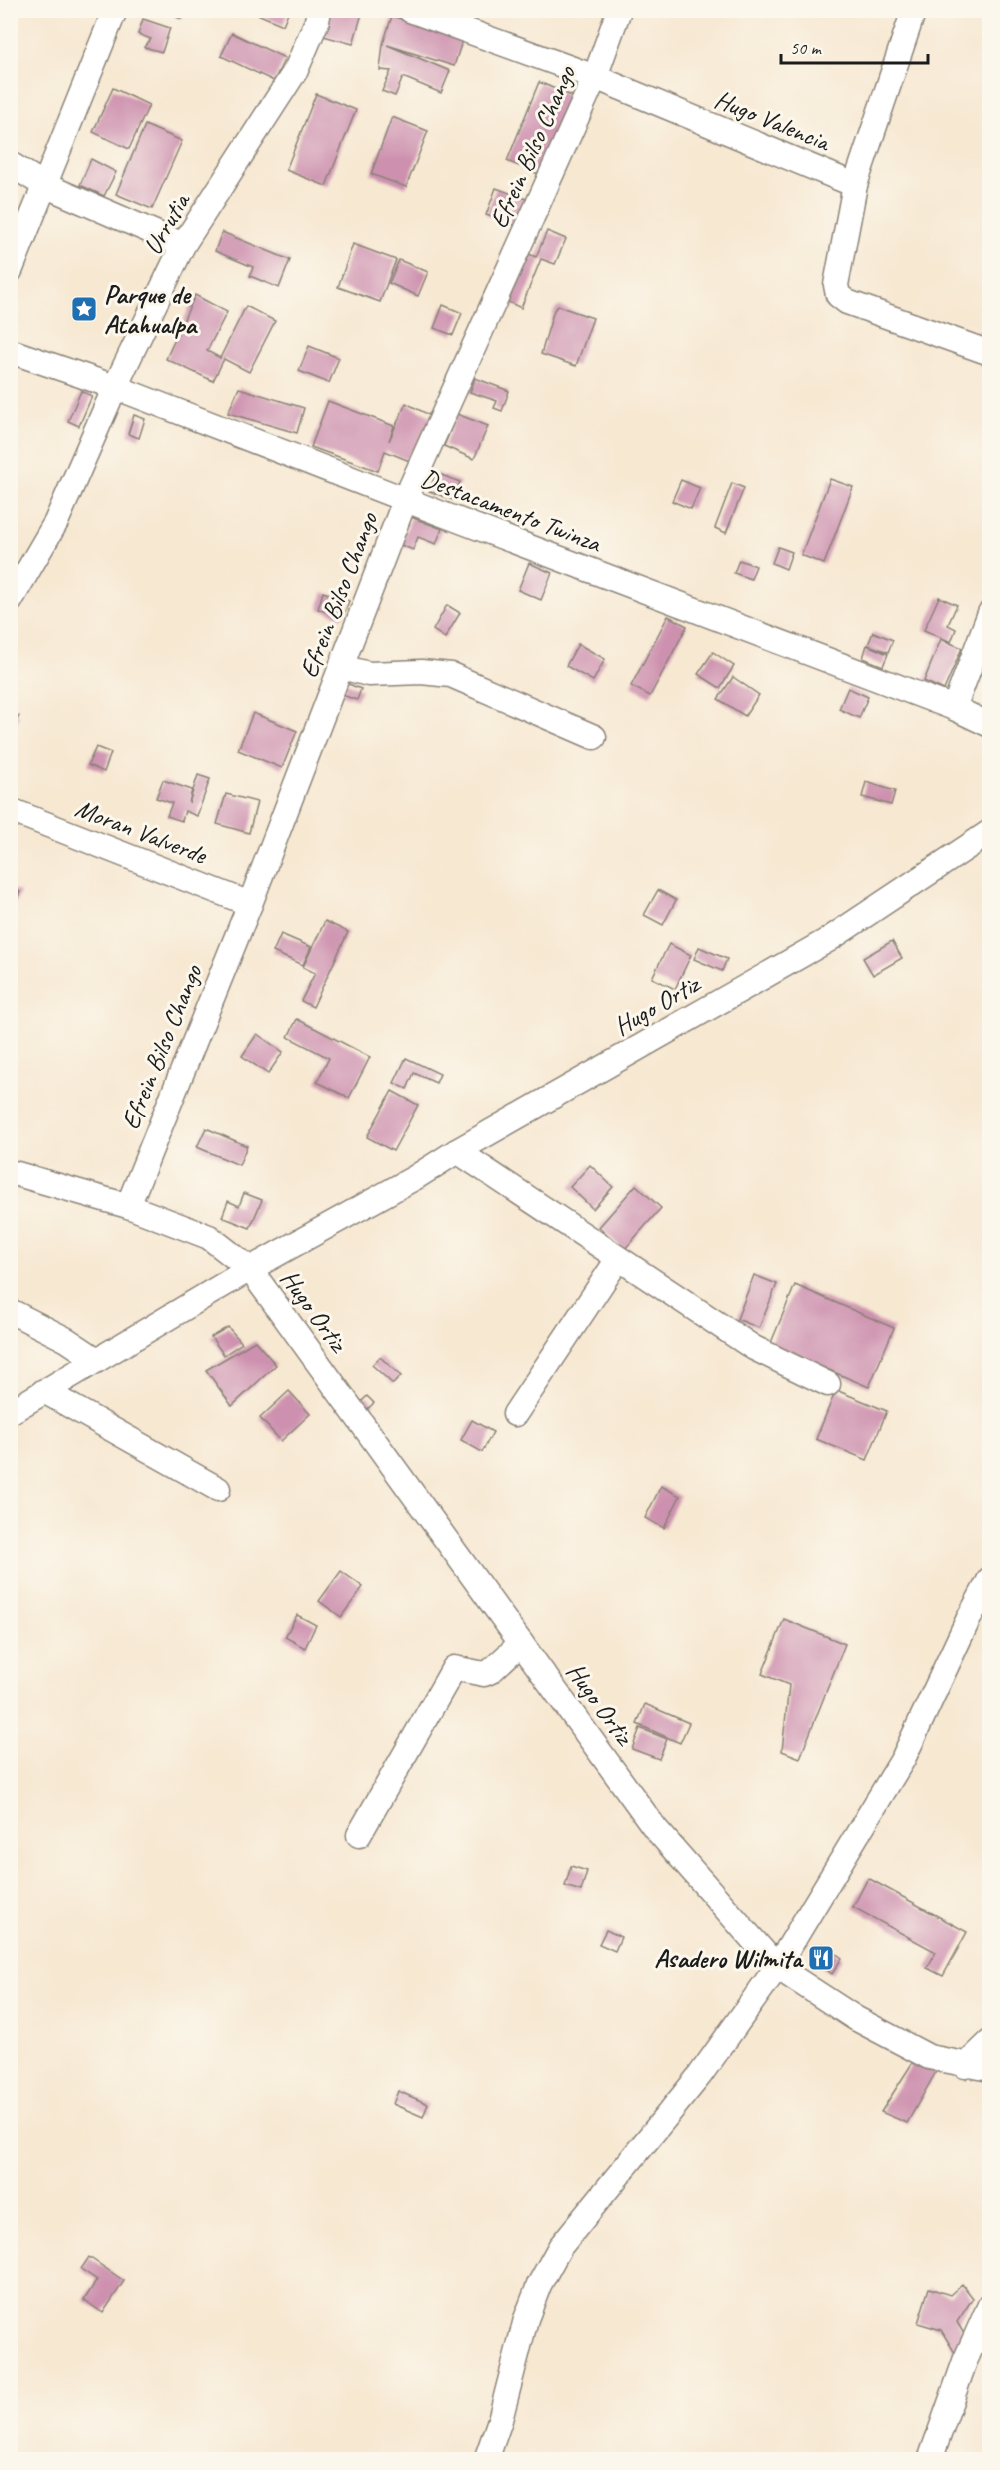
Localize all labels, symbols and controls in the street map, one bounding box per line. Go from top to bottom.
scale bar [781,27,928,65]
text: 50 m [790,37,823,59]
street label: Efrein Bilso Chango [482,59,584,233]
street label: Hugo Valencia [710,83,836,159]
street label: Urrutia [136,186,198,261]
place label: Parque de Atahualpa [104,278,198,341]
place icon: Parque de Atahualpa [69,294,99,324]
street label: Destacamento Twinza [416,461,607,560]
street label: Efrein Bilso Chango [292,506,386,682]
street label: Moran Valverde [71,791,212,872]
street label: Efrein Bilso Chango [114,959,210,1134]
street label: Hugo Ortiz [608,967,707,1043]
street label: Hugo Ortiz [273,1263,356,1360]
street label: Hugo Ortiz [559,1656,642,1753]
place label: Asadero Wilmita [654,1942,804,1975]
restaurant icon: Asadero Wilmita [806,1943,836,1973]

